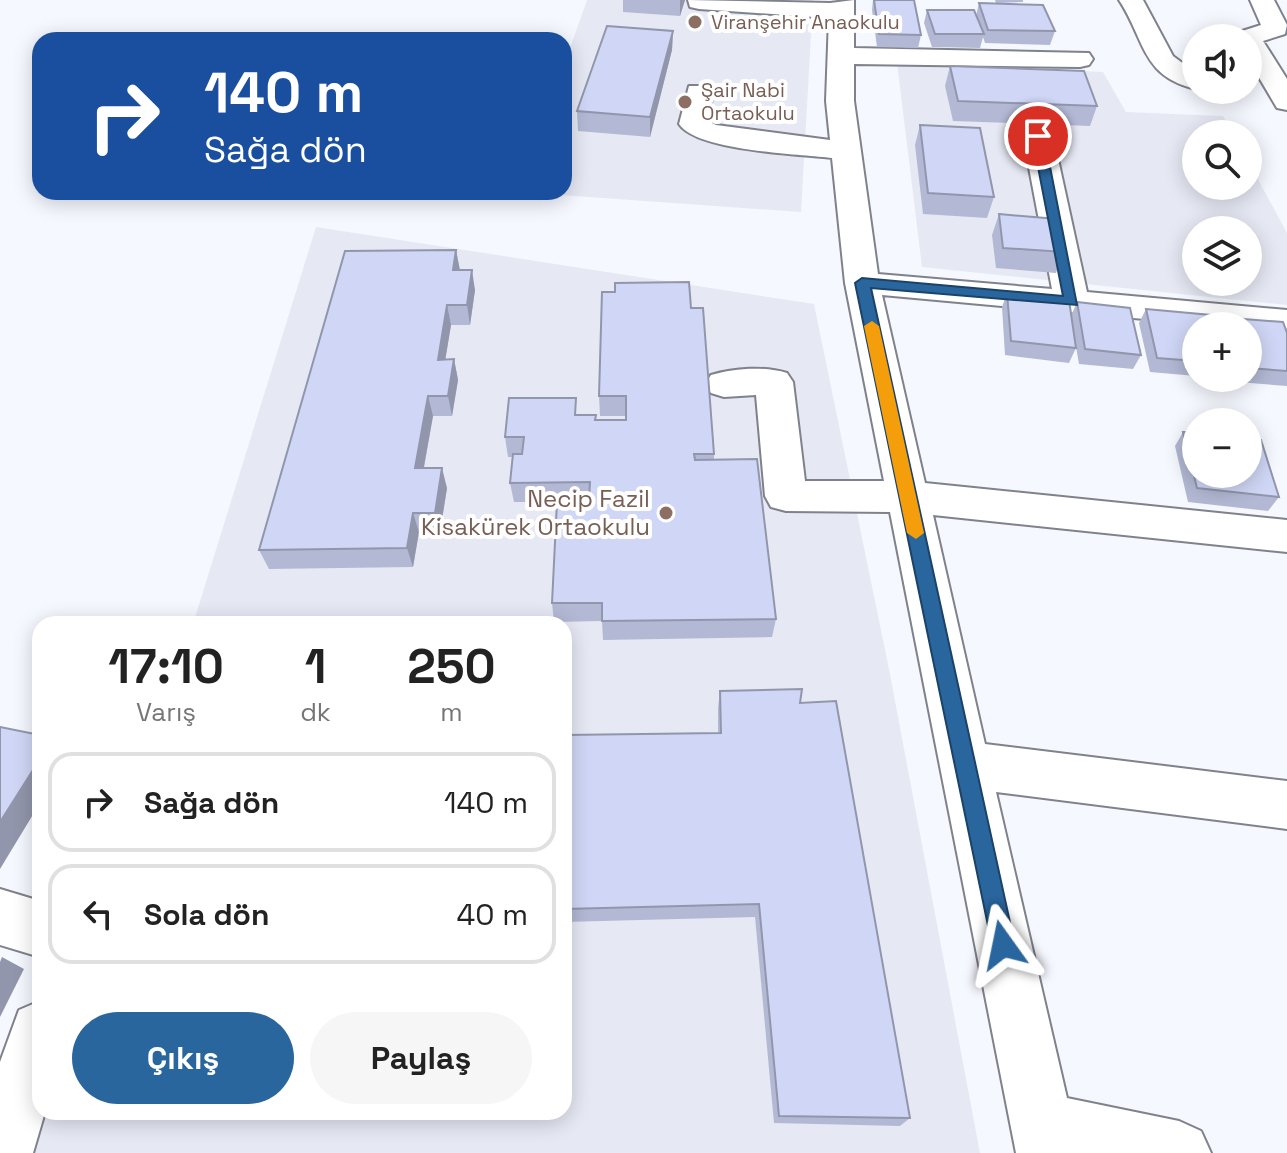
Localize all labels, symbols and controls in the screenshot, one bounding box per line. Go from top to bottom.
place label: Viranşehir Anaokulu [711,9,900,35]
marker: Viranşehir Anaokulu [686,13,704,31]
map controls [1182,24,1262,488]
button: sound [1182,24,1262,104]
text: 140 m [204,57,363,128]
icon: right [72,64,176,168]
place label: Şair Nabi Ortaokulu [701,77,795,126]
marker: Şair Nabi Ortaokulu [676,93,694,111]
pin [1004,102,1072,170]
icon: arrive [1016,114,1060,158]
button: search [1182,120,1262,200]
text: Sağa dön [204,127,367,173]
button: layers [1182,216,1262,296]
button: + [1182,312,1262,392]
button: − [1182,408,1262,488]
place label: Necip Fazil Kisakürek Ortaokulu [421,483,650,542]
marker: Necip Fazil Kisakürek Ortaokulu [657,504,675,522]
text: 17:10 [108,636,224,697]
text: 1 [305,636,326,697]
text: 250 [407,636,496,697]
text: Varış [136,695,196,729]
text: dk [300,695,331,729]
text: m [440,695,463,729]
icon: right [76,780,120,824]
text: Sağa dön [144,783,279,822]
text: 140 m [444,783,528,822]
icon: left [76,892,120,936]
text: Sola dön [144,895,269,934]
text: 40 m [457,895,528,934]
position arrow [961,903,1045,987]
button: Çıkış [72,1012,294,1104]
button: Paylaş [310,1012,532,1104]

